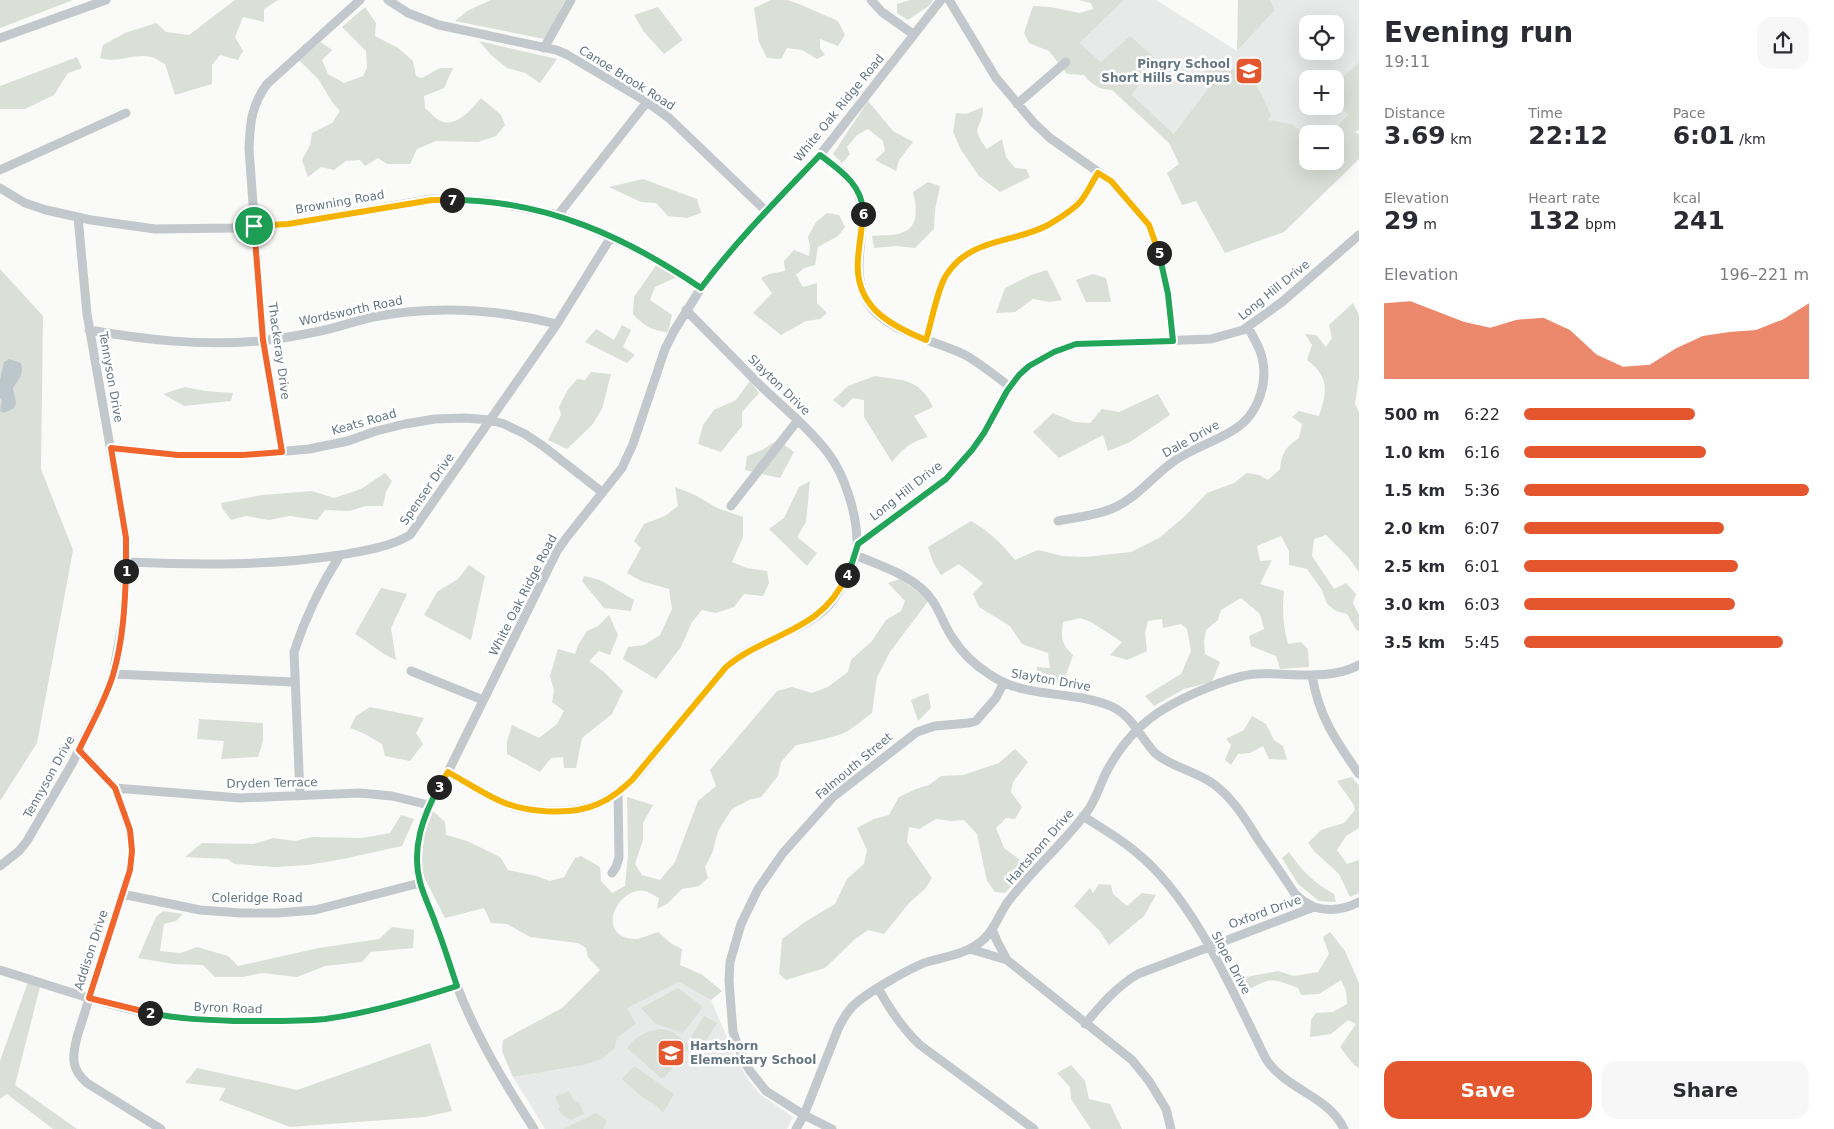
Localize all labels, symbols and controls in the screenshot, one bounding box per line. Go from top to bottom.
map controls [1299,15,1344,170]
button: locate [1299,15,1344,60]
text: Evening run [1384,16,1573,49]
button: share [1757,17,1809,69]
street label: Canoe Brook Road [577,43,677,113]
street label: White Oak Ridge Road [791,51,887,165]
text: 19:11 [1384,52,1430,71]
school or university icon: Pingry School Short Hills Campus [1234,56,1264,86]
place label: Pingry School Short Hills Campus [1101,57,1230,85]
button: + [1299,70,1344,115]
text: Distance [1384,105,1445,121]
text: Time [1528,105,1563,121]
text: Pace [1673,105,1705,121]
text: 3.69 [1384,121,1446,150]
text: 22:12 [1528,121,1608,150]
text: 6:01 [1673,121,1735,150]
button: − [1299,125,1344,170]
text: km [1446,131,1472,147]
text: /km [1735,131,1766,147]
street label: Browning Road [294,187,386,217]
pin: 7 [440,188,464,212]
text: Elevation [1384,190,1449,206]
text: Heart rate [1528,190,1600,206]
text: kcal [1673,190,1701,206]
text: 7 [448,192,457,208]
pin: 6 [850,202,876,226]
pin [233,205,275,247]
text: 6 [859,206,868,222]
text: 29 [1384,206,1419,235]
text: 132 [1528,206,1581,235]
text: 241 [1673,206,1725,235]
icon: arrive [240,212,268,240]
text: m [1419,216,1437,232]
text: bpm [1581,216,1616,232]
pin: 5 [1146,240,1172,266]
text: 5 [1155,245,1164,261]
street label: Long Hill Drive [1236,257,1312,323]
text: Elevation [1384,265,1458,284]
text: 196–221 m [1719,265,1809,284]
street label: Wordsworth Road [298,293,404,329]
street label: Thackeray Drive [265,301,293,400]
street label: Tennyson Drive [96,329,126,424]
street label: Slayton Drive [745,352,813,418]
text: 500 m [1384,405,1440,424]
text: 6:22 [1464,405,1500,424]
street label: Keats Road [330,406,398,438]
street label: Dale Drive [1160,418,1222,460]
text: 1.0 km [1384,443,1445,462]
text: 6:16 [1464,443,1500,462]
street label: Spenser Drive [397,450,457,528]
street label: Long Hill Drive [867,458,945,524]
text: 1.5 km [1384,481,1445,500]
text: 5:36 [1464,481,1500,500]
text: 2.0 km [1384,519,1445,538]
text: 6:07 [1464,519,1500,538]
street label: White Oak Ridge Road [486,532,560,658]
text: 2.5 km [1384,557,1445,576]
text: 6:01 [1464,557,1500,576]
pin: 1 [114,558,138,584]
pin: 4 [834,562,860,588]
text: 1 [122,563,131,579]
text: 4 [843,567,852,583]
text: 3.0 km [1384,595,1445,614]
text: 6:03 [1464,595,1500,614]
text: 3.5 km [1384,633,1445,652]
text: 5:45 [1464,633,1500,652]
street label: Slayton Drive [1010,666,1092,694]
street label: Falmouth Street [813,730,895,802]
street label: Tennyson Drive [20,733,77,822]
pin: 3 [426,774,452,800]
street label: Dryden Terrace [226,775,318,791]
text: 3 [435,779,444,795]
street label: Hartshorn Drive [1003,806,1077,888]
street label: Coleridge Road [211,891,303,905]
street label: Oxford Drive [1227,892,1303,932]
street label: Addison Drive [71,908,111,992]
street label: Slope Drive [1209,929,1253,997]
pin: 2 [138,1000,162,1026]
street label: Byron Road [193,1000,263,1016]
text: 2 [146,1005,155,1021]
school or university icon: Hartshorn Elementary School [656,1038,686,1068]
place label: Hartshorn Elementary School [690,1039,816,1067]
button: Save [1384,1061,1592,1119]
button: Share [1602,1061,1809,1119]

